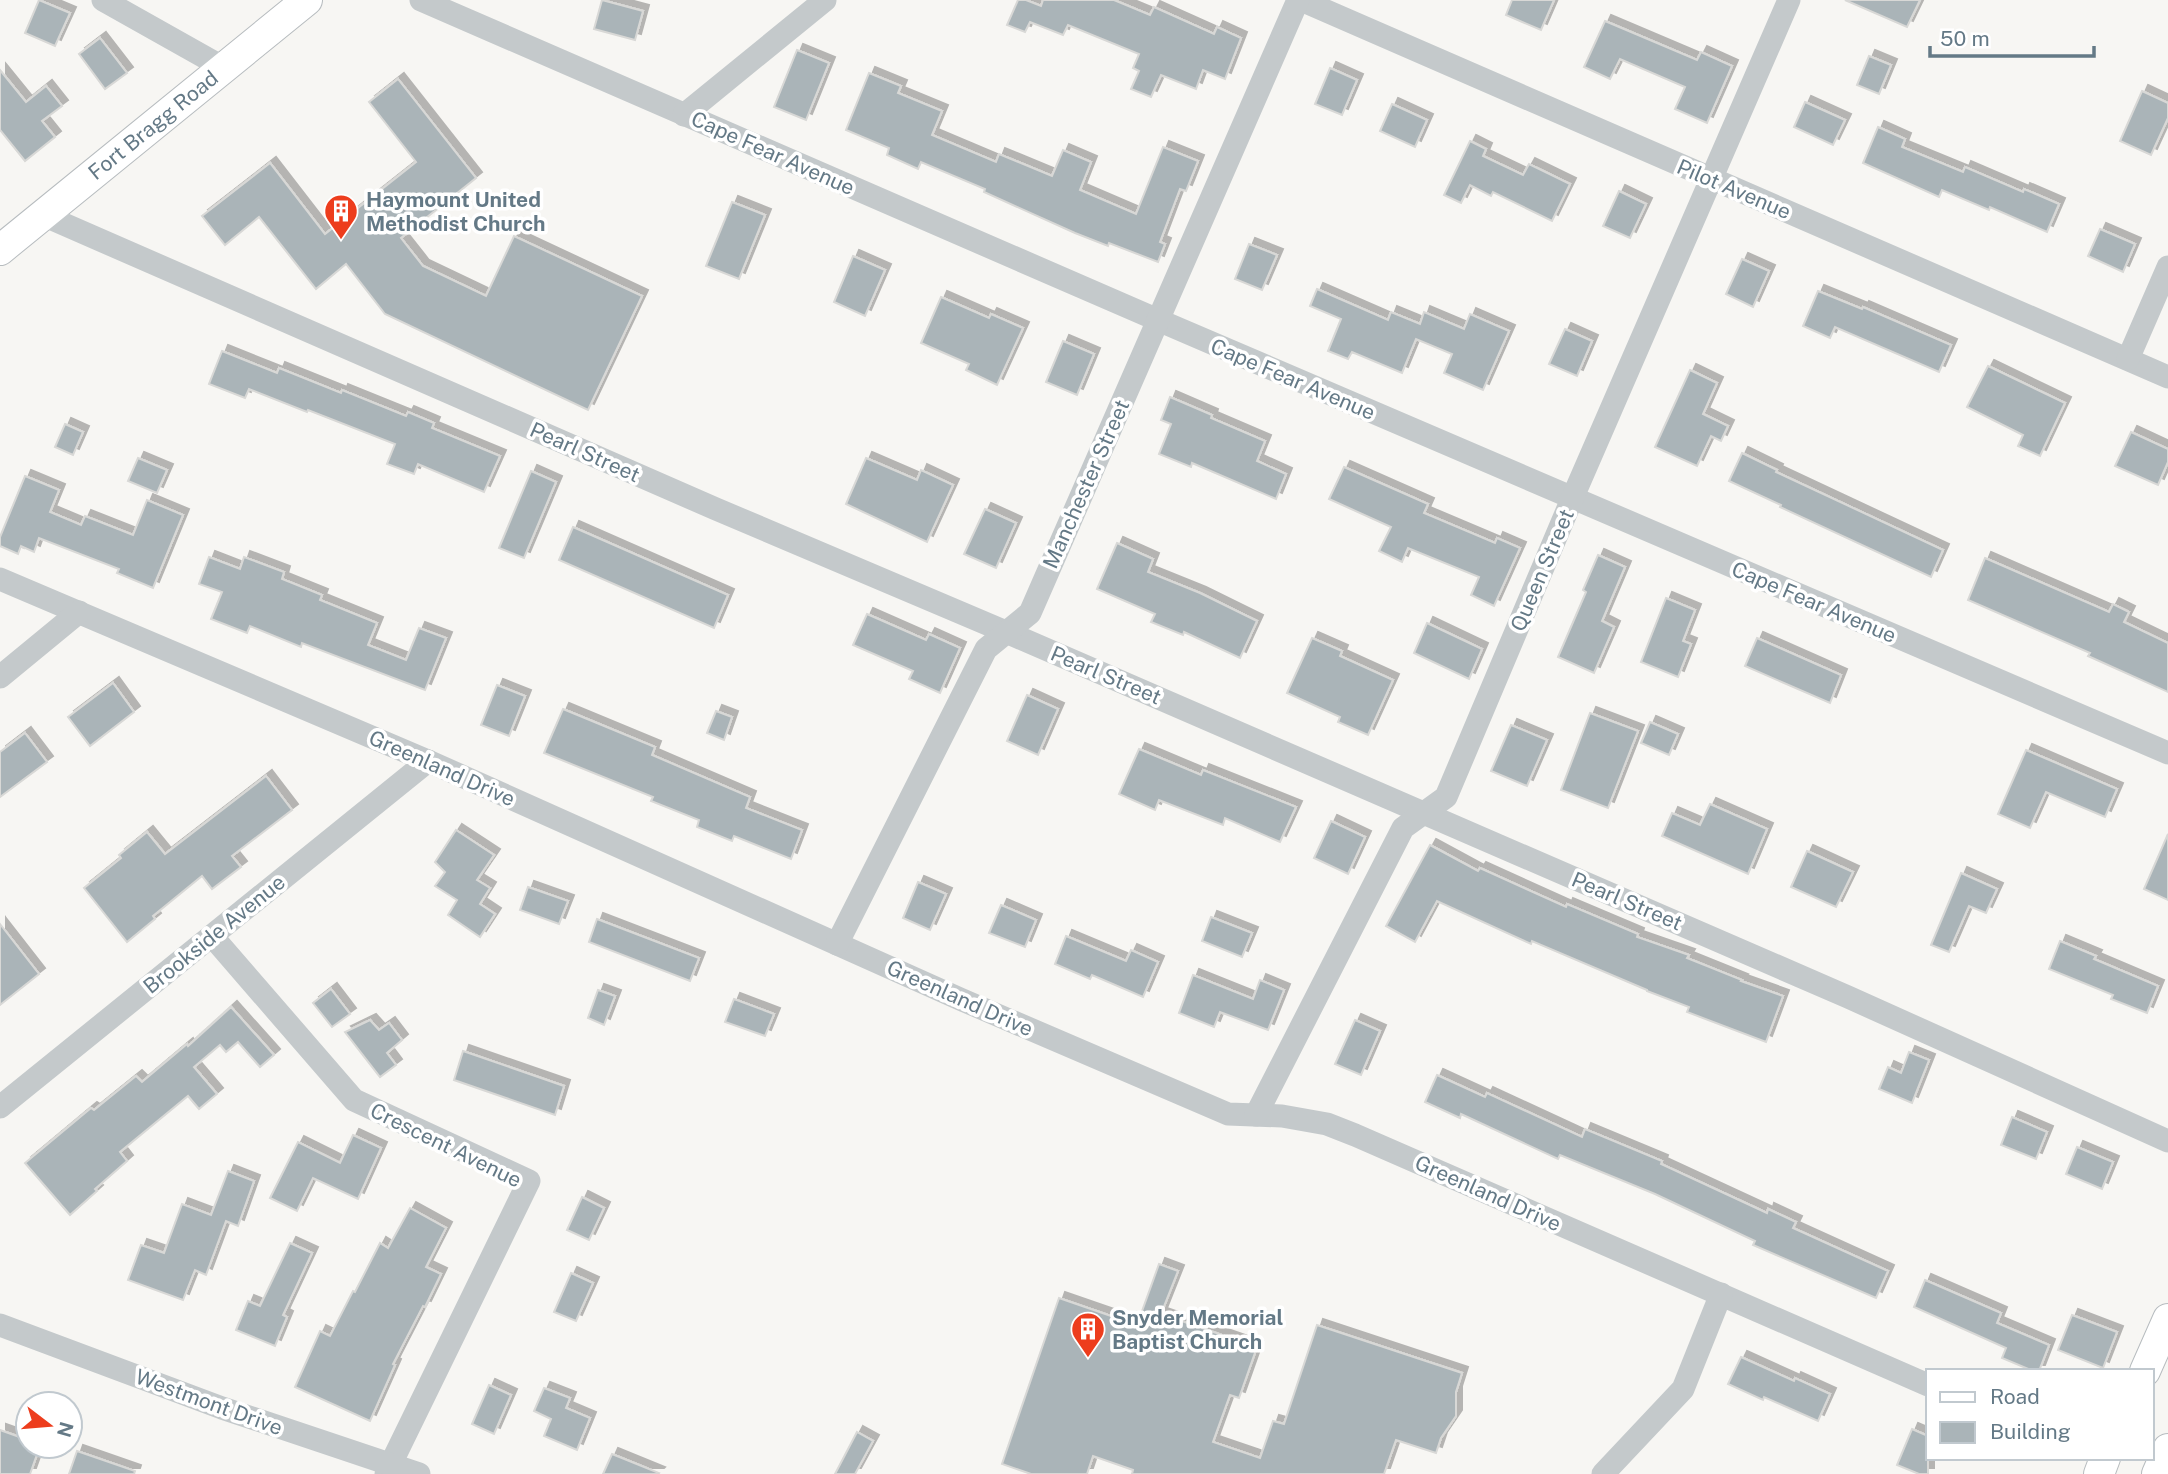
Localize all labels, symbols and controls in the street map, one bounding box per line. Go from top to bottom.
scale bar [1930,14,2094,58]
text: 50 m [1940,26,1990,51]
street label: Fort Bragg Road [83,65,223,185]
street label: Cape Fear Avenue [687,106,859,200]
street label: Pilot Avenue [1673,154,1795,224]
place label: Haymount United Methodist Church [366,187,546,236]
building icon: Haymount United Methodist Church [322,192,360,241]
street label: Cape Fear Avenue [1207,333,1379,425]
street label: Manchester Street [1038,396,1134,572]
street label: Pearl Street [526,417,644,487]
street label: Queen Street [1505,505,1579,635]
street label: Cape Fear Avenue [1728,556,1900,648]
street label: Pearl Street [1047,641,1165,709]
street label: Greenland Drive [365,725,519,811]
street label: Pearl Street [1568,867,1686,935]
street label: Brookside Avenue [138,869,290,999]
street label: Greenland Drive [883,955,1037,1041]
street label: Crescent Avenue [366,1098,526,1192]
street label: Greenland Drive [1411,1150,1565,1236]
place label: Snyder Memorial Baptist Church [1112,1305,1284,1354]
building icon: Snyder Memorial Baptist Church [1069,1310,1107,1359]
street label: Westmont Drive [132,1364,286,1440]
legend [1926,1369,2154,1460]
text: Road [1990,1384,2040,1409]
north arrow [14,1390,84,1460]
text: Building [1990,1419,2071,1444]
text: N [53,1420,78,1440]

